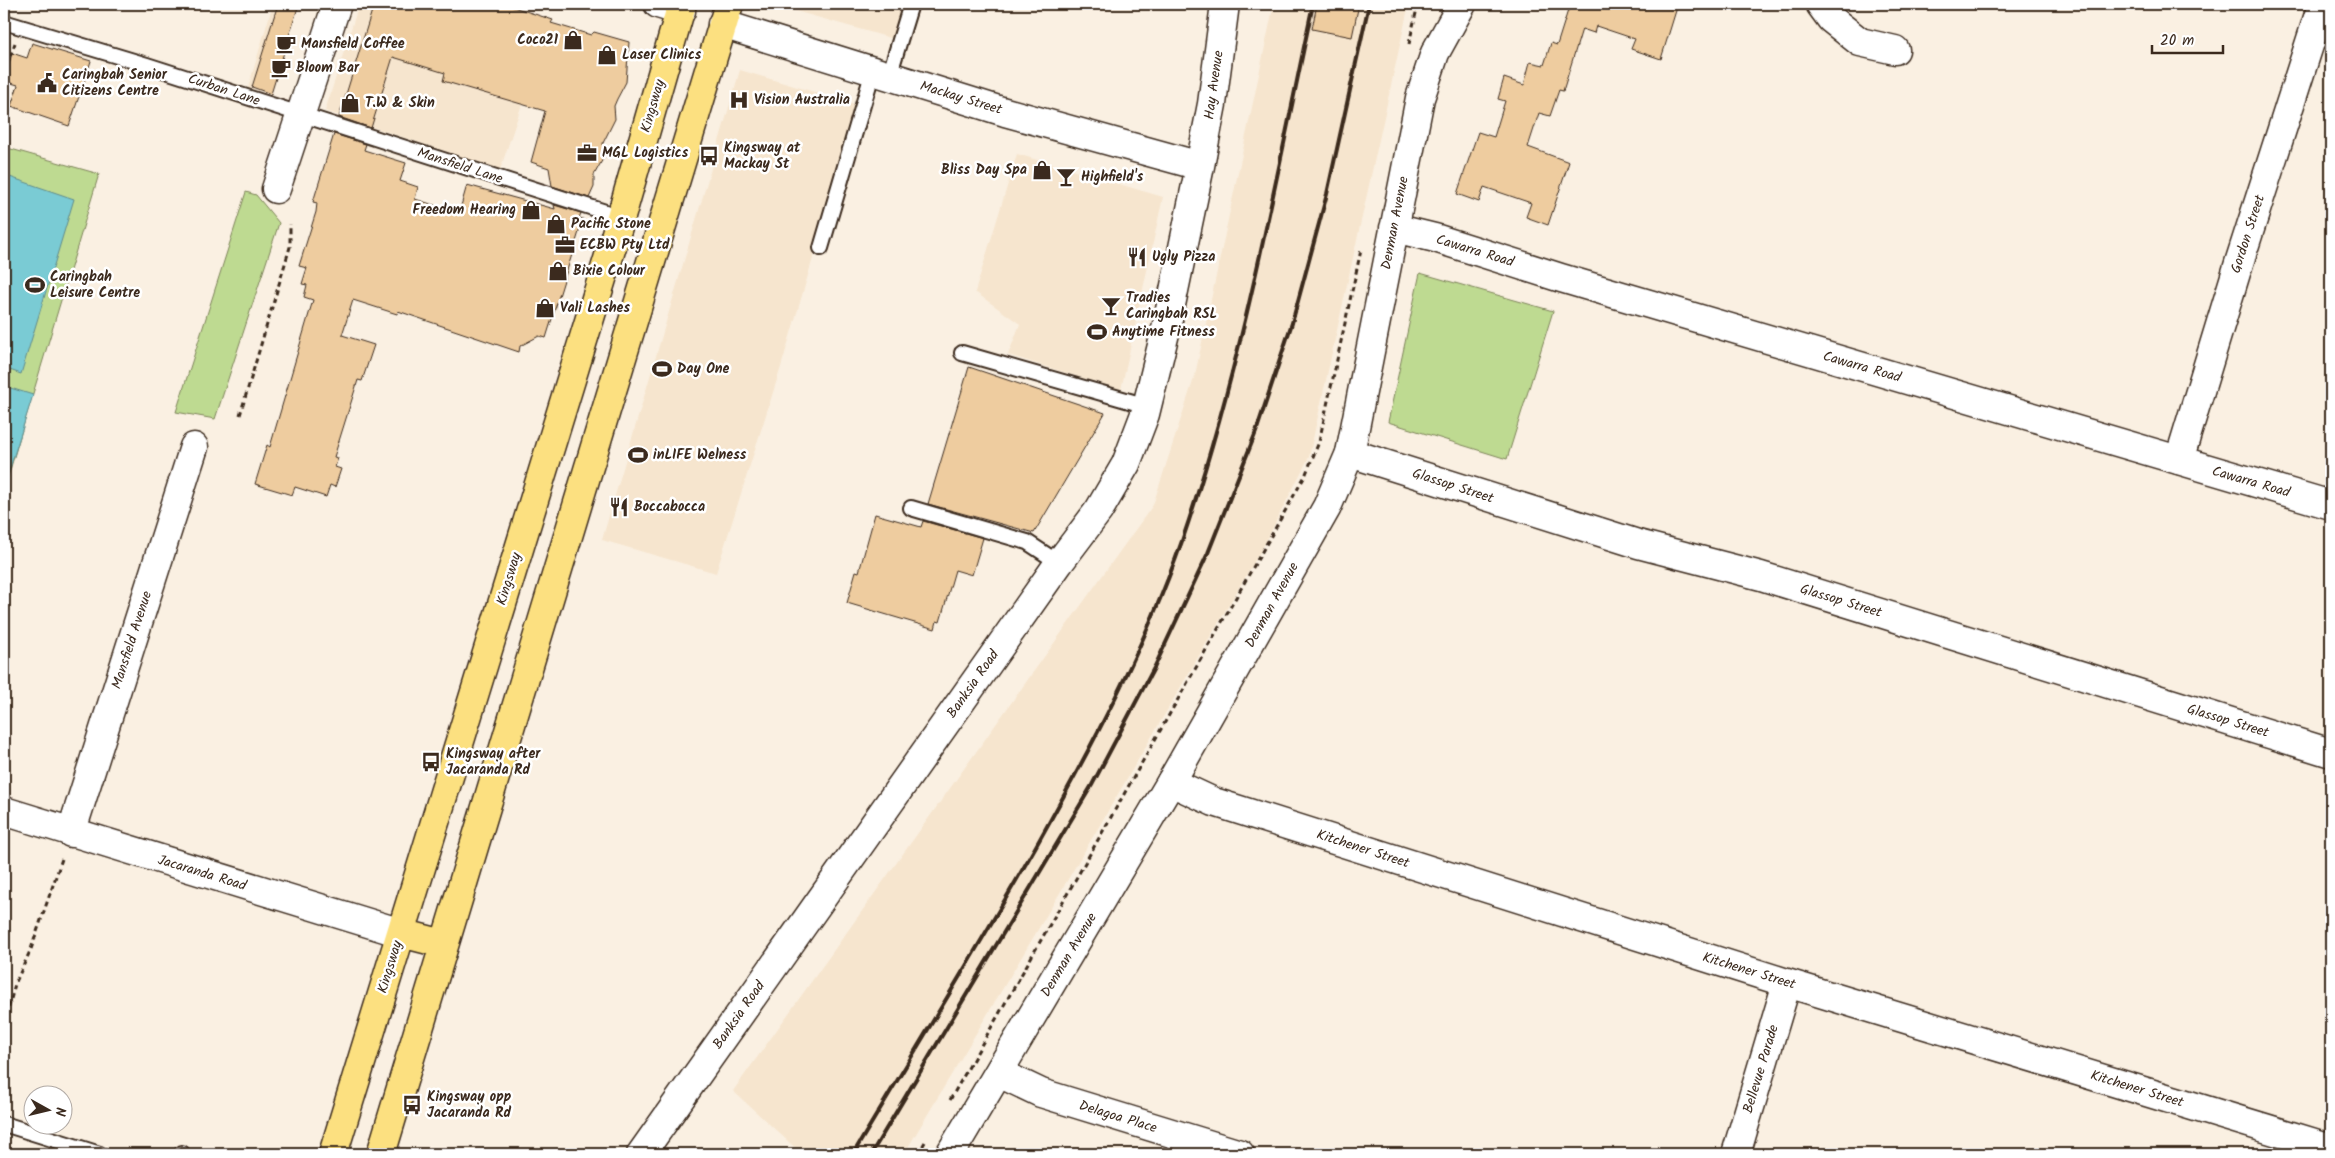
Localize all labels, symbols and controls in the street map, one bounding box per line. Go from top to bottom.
scale bar [2152,22,2224,54]
place label: Coco21 [517,29,559,51]
shop icon: Coco21 [562,29,584,51]
text: 20 m [2160,29,2194,53]
cafe icon: Mansfield Coffee [275,33,297,55]
place label: Mansfield Coffee [301,33,405,55]
shop icon: Laser Clinics [596,44,618,66]
place label: Laser Clinics [622,44,702,66]
street label: Hay Avenue [1198,48,1230,121]
cafe icon: Bloom Bar [270,57,292,79]
place label: Bloom Bar [296,57,360,79]
place label: Caringbah Senior Citizens Centre [62,64,168,102]
street label: Curban Lane [185,68,264,112]
public building icon: Caringbah Senior Citizens Centre [36,72,58,94]
street label: Mackay Street [917,75,1005,121]
street label: Kingsway [635,76,671,135]
hospital icon: Vision Australia [728,89,750,111]
place label: Vision Australia [754,89,850,111]
shop icon: T.W & Skin [339,92,361,114]
place label: T.W & Skin [365,92,435,114]
place label: Kingsway at Mackay St [724,137,801,175]
street label: Mansfield Lane [414,142,506,190]
office icon: MGL Logistics [576,142,598,164]
place label: MGL Logistics [602,142,689,164]
bus stop icon: Kingsway at Mackay St [698,145,720,167]
place label: Bliss Day Spa [941,159,1027,181]
shop icon: Bliss Day Spa [1031,159,1053,181]
bar icon: Highfield's [1055,166,1077,188]
place label: Highfield's [1081,166,1144,188]
street label: Denman Avenue [1375,174,1415,272]
street label: Gordon Street [2225,191,2271,276]
place label: Freedom Hearing [413,199,516,221]
shop icon: Freedom Hearing [520,199,542,221]
shop icon: Pacific Stone [545,213,567,235]
place label: Pacific Stone [571,213,651,235]
street label: Cawarra Road [1433,229,1518,274]
office icon: ECBW Pty Ltd [554,234,576,256]
place label: ECBW Pty Ltd [580,234,670,256]
restaurant icon: Ugly Pizza [1126,246,1148,268]
place label: Ugly Pizza [1152,246,1215,268]
shop icon: Bixie Colour [547,260,569,282]
place label: Bixie Colour [573,260,646,282]
place label: Caringbah Leisure Centre [50,266,140,304]
sports icon: Caringbah Leisure Centre [24,274,46,296]
place label: Tradies Caringbah RSL [1126,287,1217,325]
bar icon: Tradies Caringbah RSL [1100,295,1122,317]
shop icon: Vali Lashes [534,297,556,319]
place label: Vali Lashes [560,297,630,319]
sports icon: Anytime Fitness [1086,321,1108,343]
place label: Anytime Fitness [1112,321,1215,343]
street label: Cawarra Road [1820,345,1905,389]
sports icon: Day One [651,358,673,380]
place label: Day One [677,358,730,380]
sports icon: inLIFE Welness [627,444,649,466]
place label: inLIFE Welness [653,444,747,466]
street label: Cawarra Road [2209,460,2294,504]
street label: Glassop Street [1409,462,1497,510]
restaurant icon: Boccabocca [608,496,630,518]
place label: Boccabocca [634,496,705,518]
street label: Kingsway [491,549,528,608]
street label: Denman Avenue [1239,558,1305,652]
street label: Glassop Street [1797,578,1885,624]
street label: Mansfield Avenue [106,587,158,692]
street label: Banksia Road [941,644,1005,723]
street label: Glassop Street [2184,698,2272,744]
place label: Kingsway after Jacaranda Rd [446,743,541,781]
bus stop icon: Kingsway after Jacaranda Rd [420,751,442,773]
street label: Kitchener Street [1314,824,1413,875]
street label: Jacaranda Road [155,849,250,897]
street label: Denman Avenue [1035,908,1103,1001]
street label: Kingsway [372,937,409,996]
street label: Kitchener Street [1700,946,1799,996]
street label: Banksia Road [707,975,771,1054]
street label: Bellevue Parade [1737,1021,1785,1116]
street label: Kitchener Street [2088,1064,2187,1114]
north arrow [22,1086,72,1136]
place label: Kingsway opp Jacaranda Rd [427,1086,512,1124]
bus stop icon: Kingsway opp Jacaranda Rd [401,1094,423,1116]
street label: Delagoa Place [1076,1095,1160,1140]
text: N [48,1106,71,1118]

